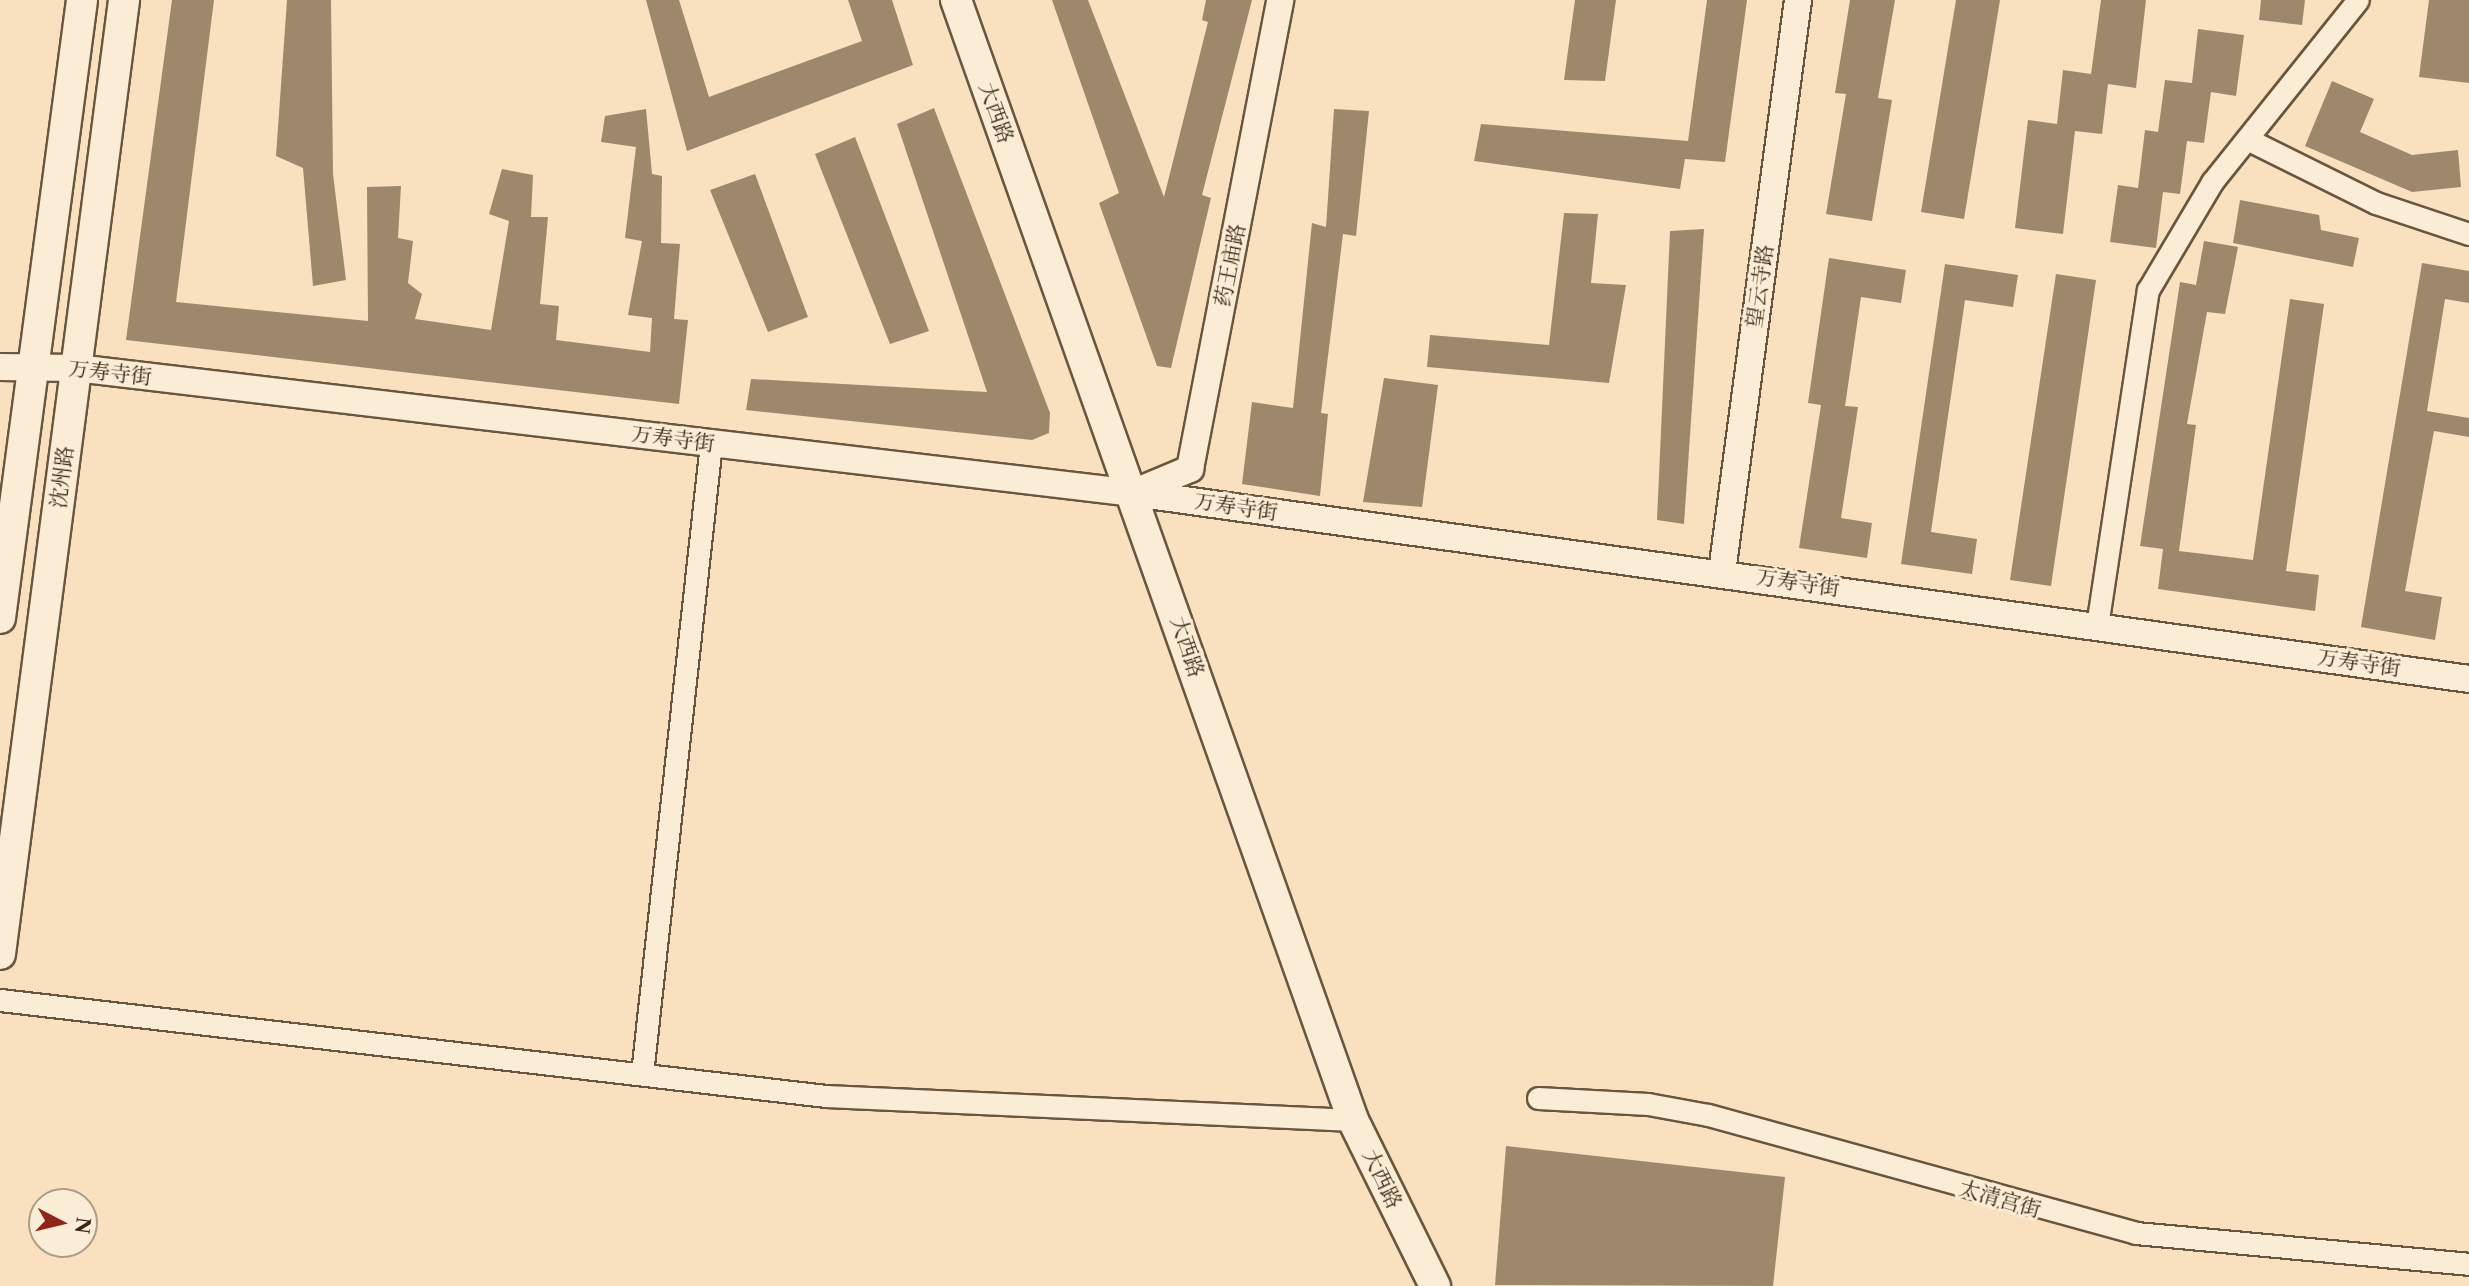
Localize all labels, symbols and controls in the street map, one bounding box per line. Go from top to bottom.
street label: 大西路 [973,79,1019,147]
street label: 药王庙路 [1210,221,1250,309]
street label: 望云寺路 [1742,243,1778,329]
street label: 万寿寺街 [67,356,153,390]
street label: 万寿寺街 [630,421,716,457]
street label: 沈州路 [46,444,78,510]
street label: 万寿寺街 [1193,489,1279,525]
street label: 万寿寺街 [1755,565,1841,601]
street label: 大西路 [1165,613,1209,681]
street label: 万寿寺街 [2316,645,2402,681]
street label: 大西路 [1357,1145,1407,1213]
street label: 太清宫街 [1956,1175,2044,1223]
north arrow [28,1188,98,1258]
text: N [70,1216,95,1235]

